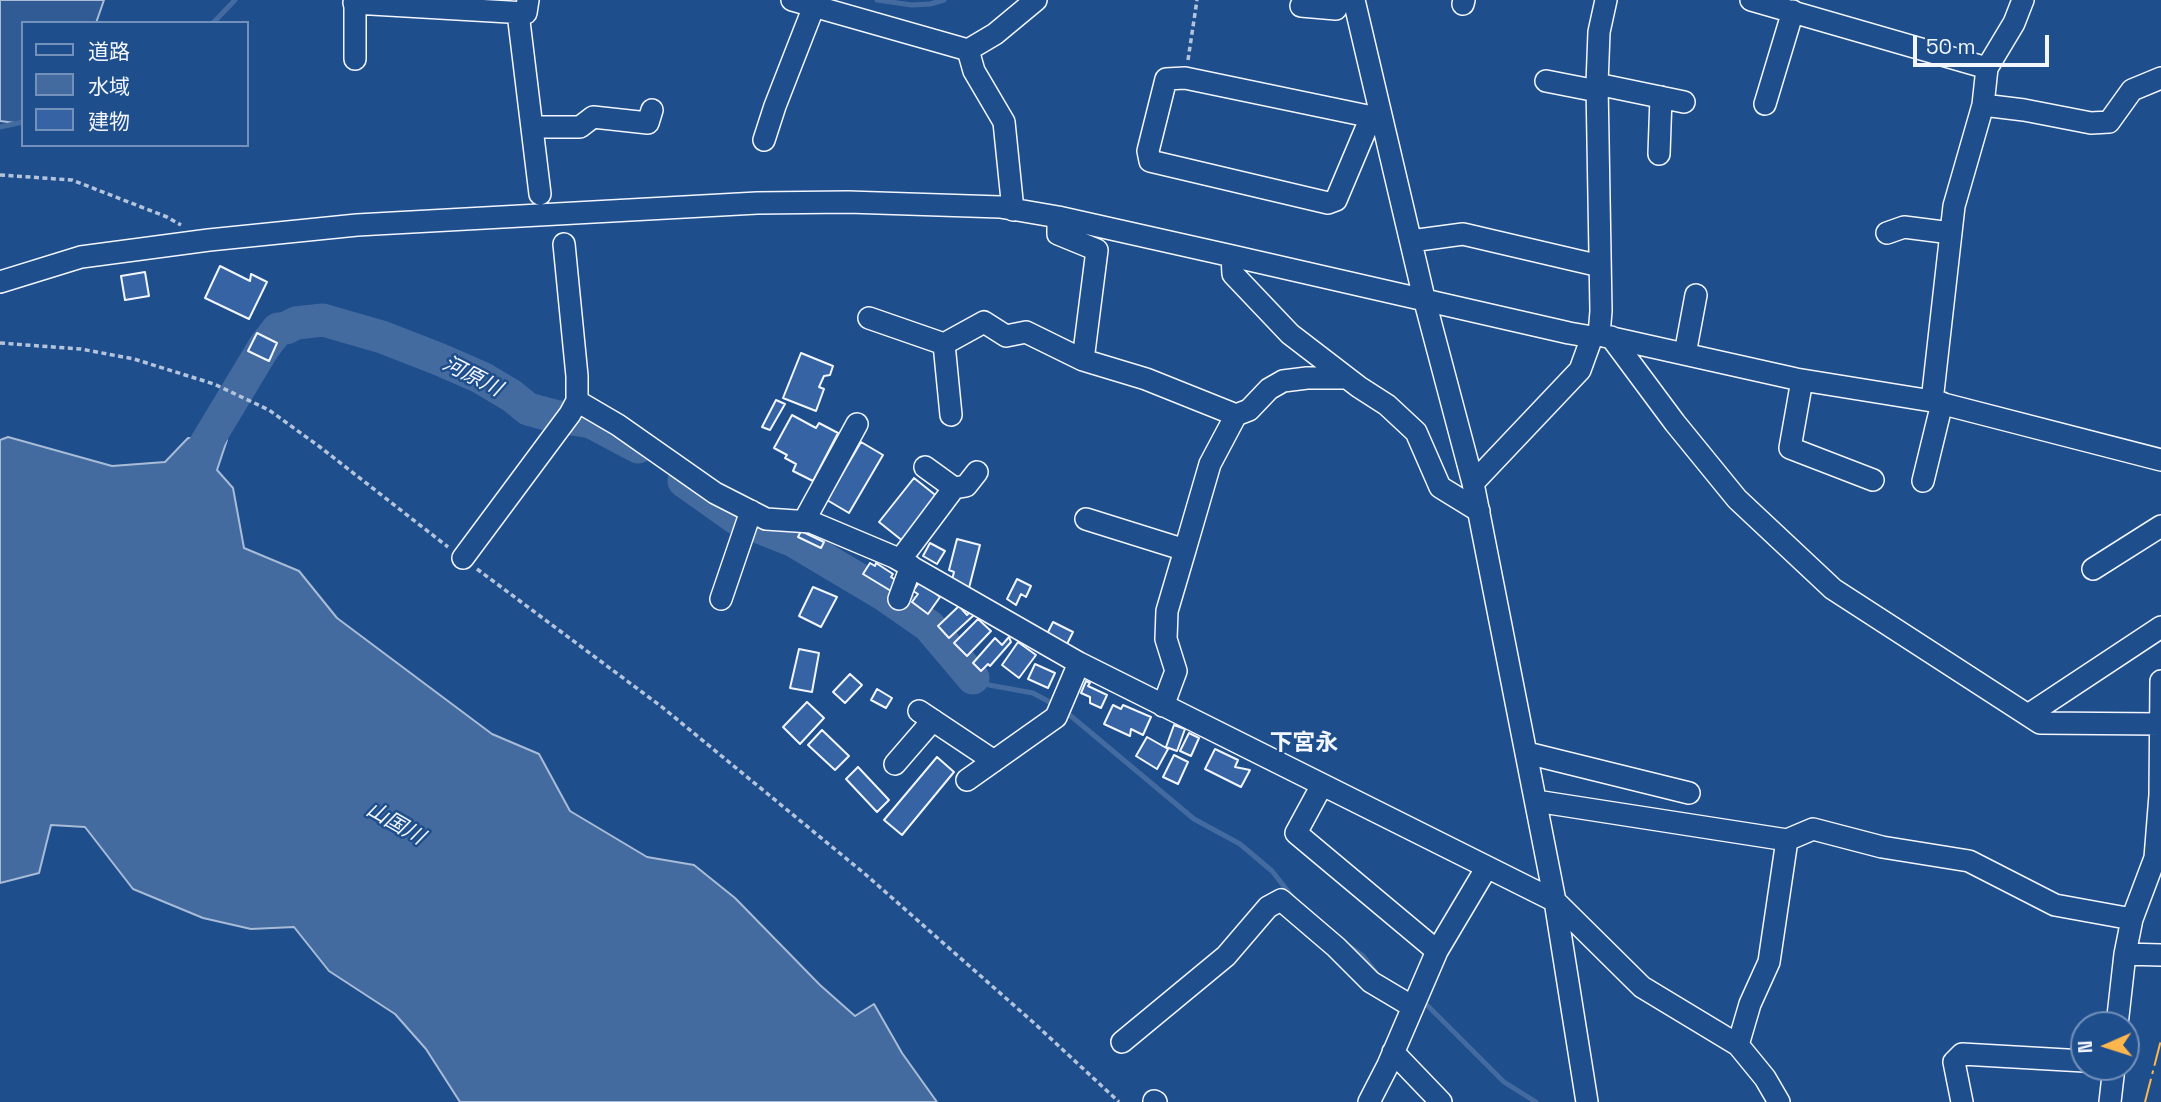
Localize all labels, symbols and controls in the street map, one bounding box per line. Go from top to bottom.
legend [21,21,248,147]
scale bar [1916,21,2052,65]
text: 50 m [1926,33,1976,60]
text: 道路 [88,38,130,65]
text: 水域 [88,73,130,100]
text: 建物 [88,108,130,135]
water label: 河原川 [438,351,506,403]
district label: 下宮永 [1270,730,1338,758]
water label: 山国川 [361,797,429,851]
north arrow [2070,1011,2140,1081]
text: N [2073,1040,2098,1054]

